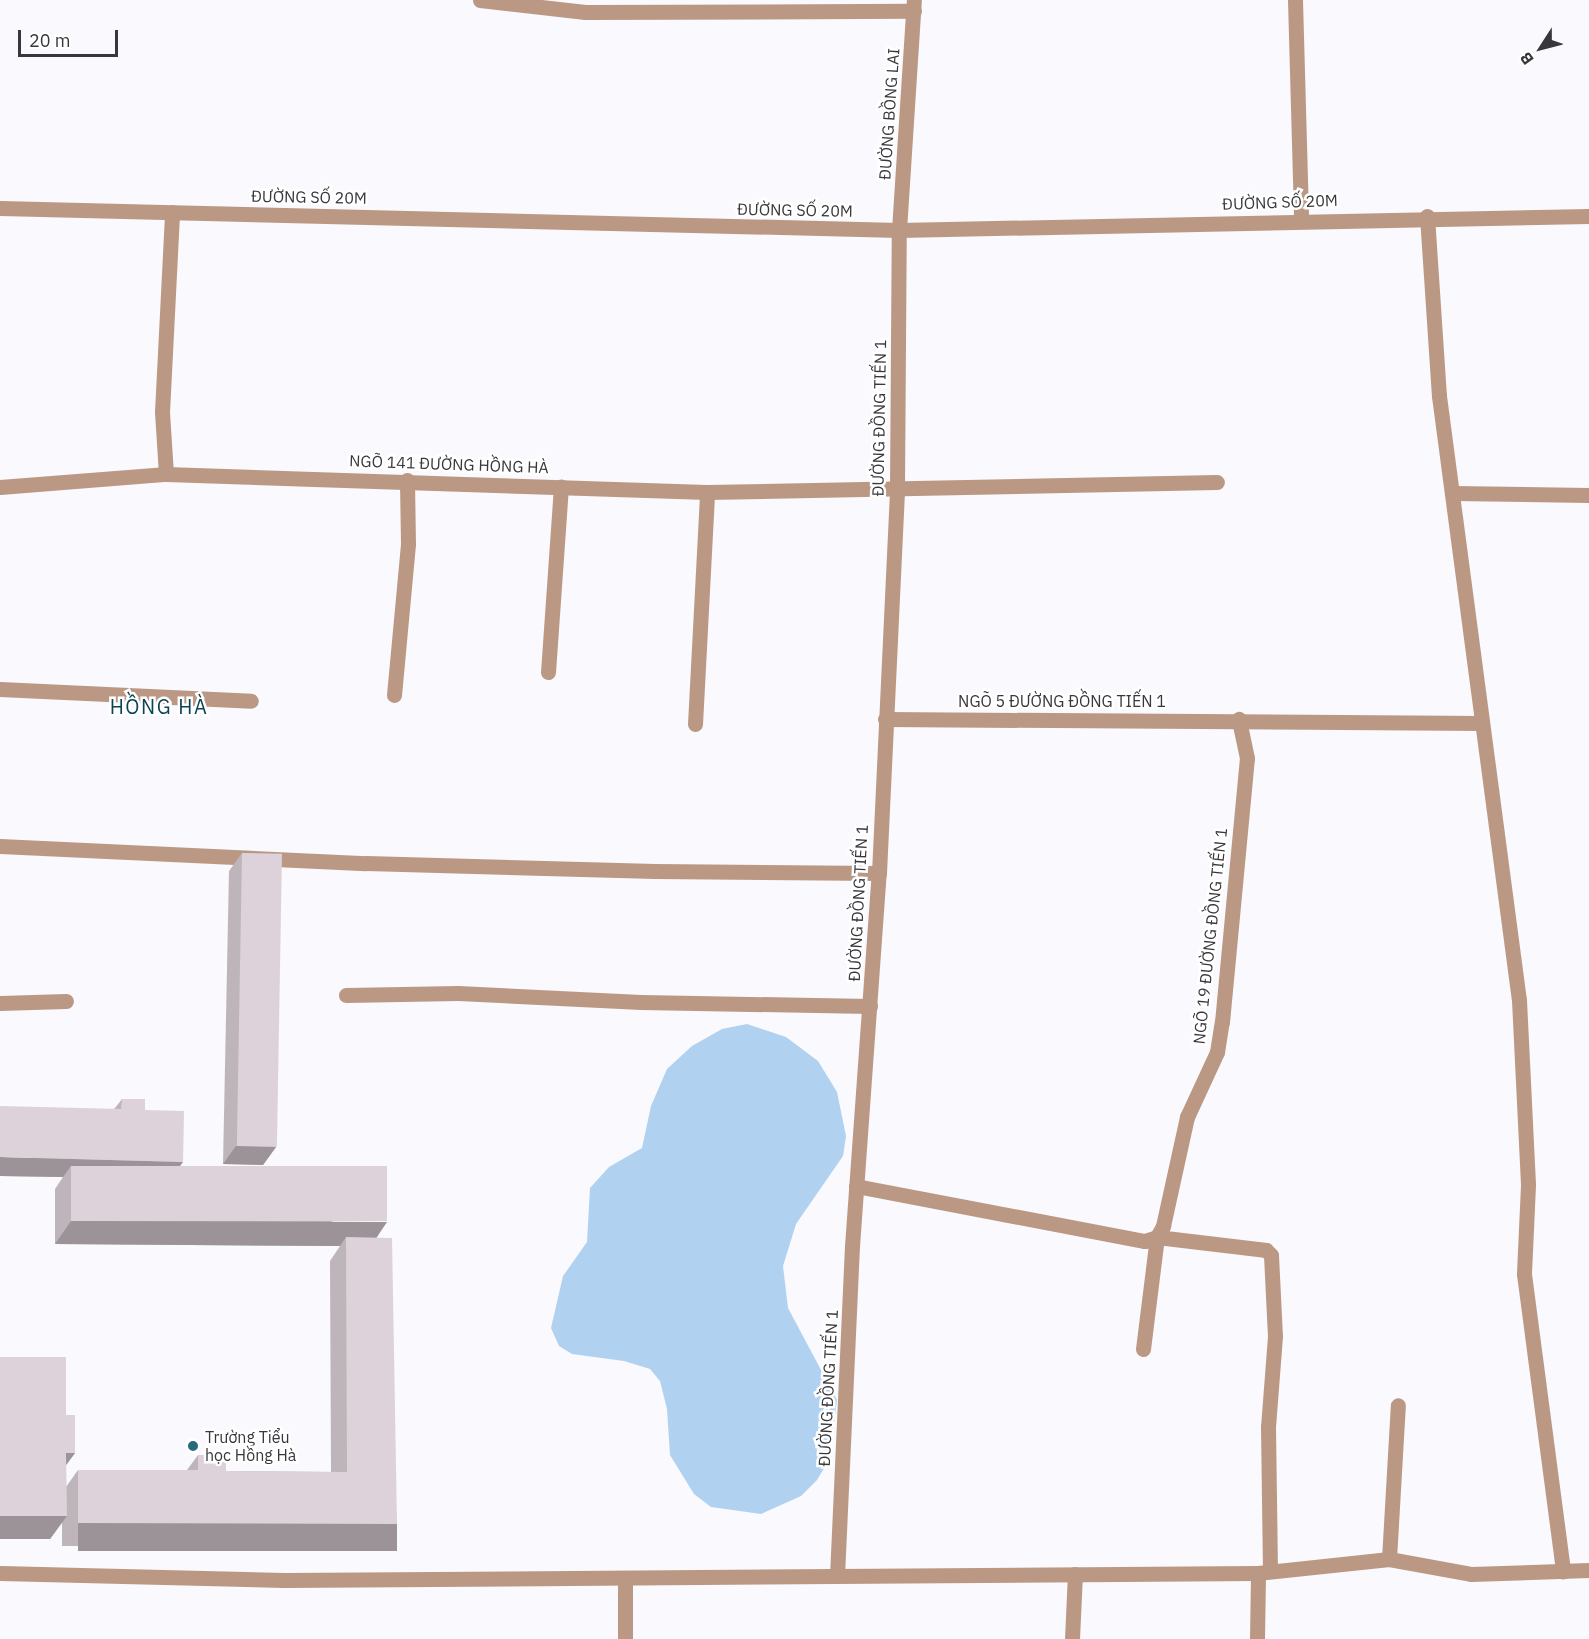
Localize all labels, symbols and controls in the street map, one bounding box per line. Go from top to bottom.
scale bar [21,18,122,56]
north arrow [1511,18,1571,78]
text: 20 m [29,29,71,52]
street label: ĐƯỜNG BỒNG LAI [875,47,903,181]
text: B [1515,48,1538,69]
street label: ĐƯỜNG SỐ 20M [251,186,367,208]
street label: ĐƯỜNG SỐ 20M [1222,190,1338,214]
street label: ĐƯỜNG SỐ 20M [737,199,853,221]
street label: ĐƯỜNG ĐỒNG TIẾN 1 [868,339,890,497]
street label: NGÕ 141 ĐƯỜNG HỒNG HÀ [349,451,549,477]
street label: NGÕ 5 ĐƯỜNG ĐỒNG TIẾN 1 [958,691,1166,711]
district label: HỒNG HÀ [110,694,208,718]
street label: ĐƯỜNG ĐỒNG TIẾN 1 [844,824,872,982]
street label: NGÕ 19 ĐƯỜNG ĐỒNG TIẾN 1 [1189,827,1231,1045]
street label: ĐƯỜNG ĐỒNG TIẾN 1 [814,1309,842,1467]
place label: Trường Tiểu học Hồng Hà [205,1427,296,1465]
marker: Trường Tiểu học Hồng Hà [186,1439,200,1453]

